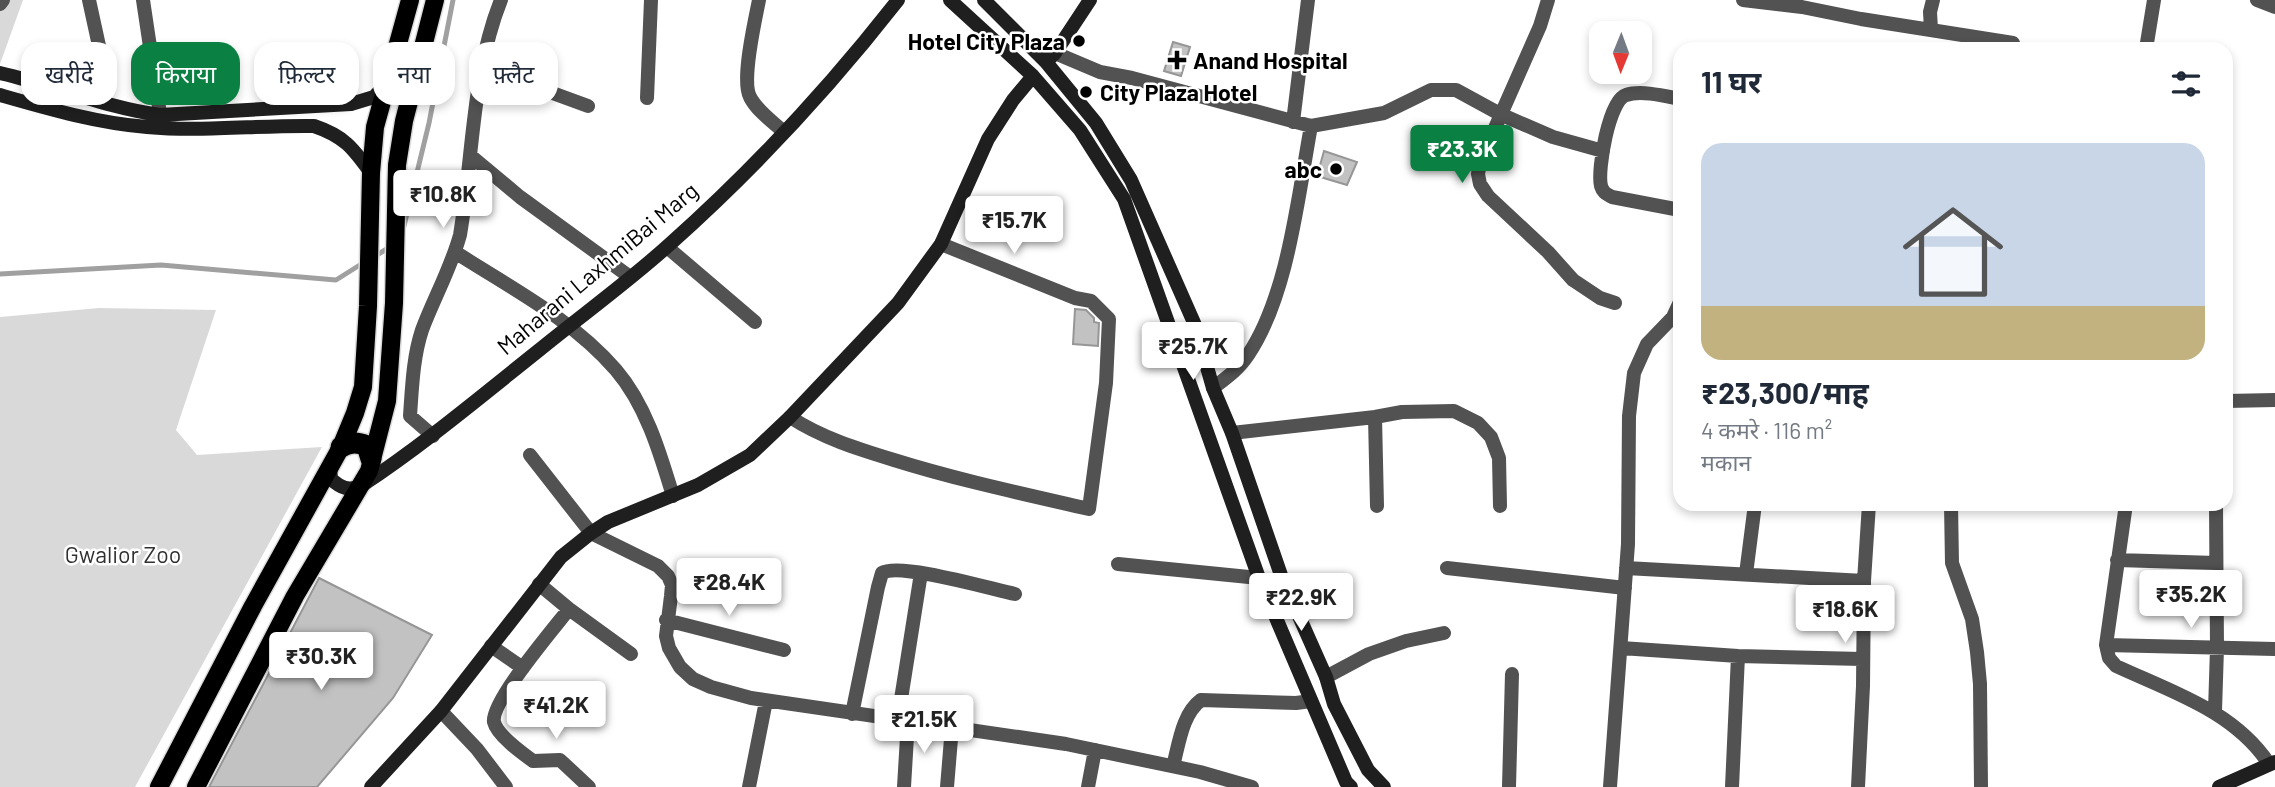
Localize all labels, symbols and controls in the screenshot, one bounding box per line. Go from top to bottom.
north arrow [1589,21,1652,84]
map controls [1589,21,1652,84]
place label: Hotel City Plaza [908,27,1065,55]
marker: Hotel City Plaza [1071,33,1087,49]
chip: खरीदें [21,42,117,105]
chip: किराया [131,42,240,105]
chip: फ़िल्टर [254,42,359,105]
chip: नया [373,42,455,105]
chip: फ़्लैट [469,42,558,105]
place label: Anand Hospital [1193,46,1348,74]
marker: Anand Hospital [1167,50,1187,70]
text: 11 घर [1701,63,1761,99]
icon: filters [2167,65,2205,103]
place label: City Plaza Hotel [1100,78,1257,106]
marker: City Plaza Hotel [1078,84,1094,100]
pin: ₹23.3K [1405,125,1519,185]
text: ₹23.3K [1426,134,1498,162]
place label: abc [1285,155,1322,183]
marker: abc [1328,161,1344,177]
pin: ₹10.8K [386,170,500,230]
street label: Maharani LaxhmiBai Marg [491,176,703,360]
text: ₹10.8K [409,179,477,207]
icon: home [1890,189,2016,315]
pin: ₹15.7K [957,196,1071,256]
text: ₹15.7K [981,205,1047,233]
pin: ₹25.7K [1136,322,1250,382]
text: ₹25.7K [1158,331,1228,359]
text: ₹23,300/माह [1701,374,1869,410]
text: 4 कमरे · 116 m² [1701,416,1832,444]
text: मकान [1701,448,1751,476]
park label: Gwalior Zoo [65,540,181,568]
pin: ₹28.4K [672,558,786,618]
text: ₹28.4K [692,567,766,595]
pin: ₹35.2K [2134,570,2248,630]
pin: ₹22.9K [1244,574,1358,633]
text: ₹35.2K [2155,579,2227,607]
text: ₹22.9K [1265,582,1337,610]
pin: ₹18.6K [1788,586,1902,645]
text: ₹18.6K [1812,594,1878,622]
pin: ₹30.3K [264,632,378,692]
text: ₹30.3K [285,641,357,669]
pin: ₹41.2K [499,682,613,741]
text: ₹41.2K [523,690,589,718]
pin: ₹21.5K [867,696,981,755]
text: ₹21.5K [890,704,958,732]

